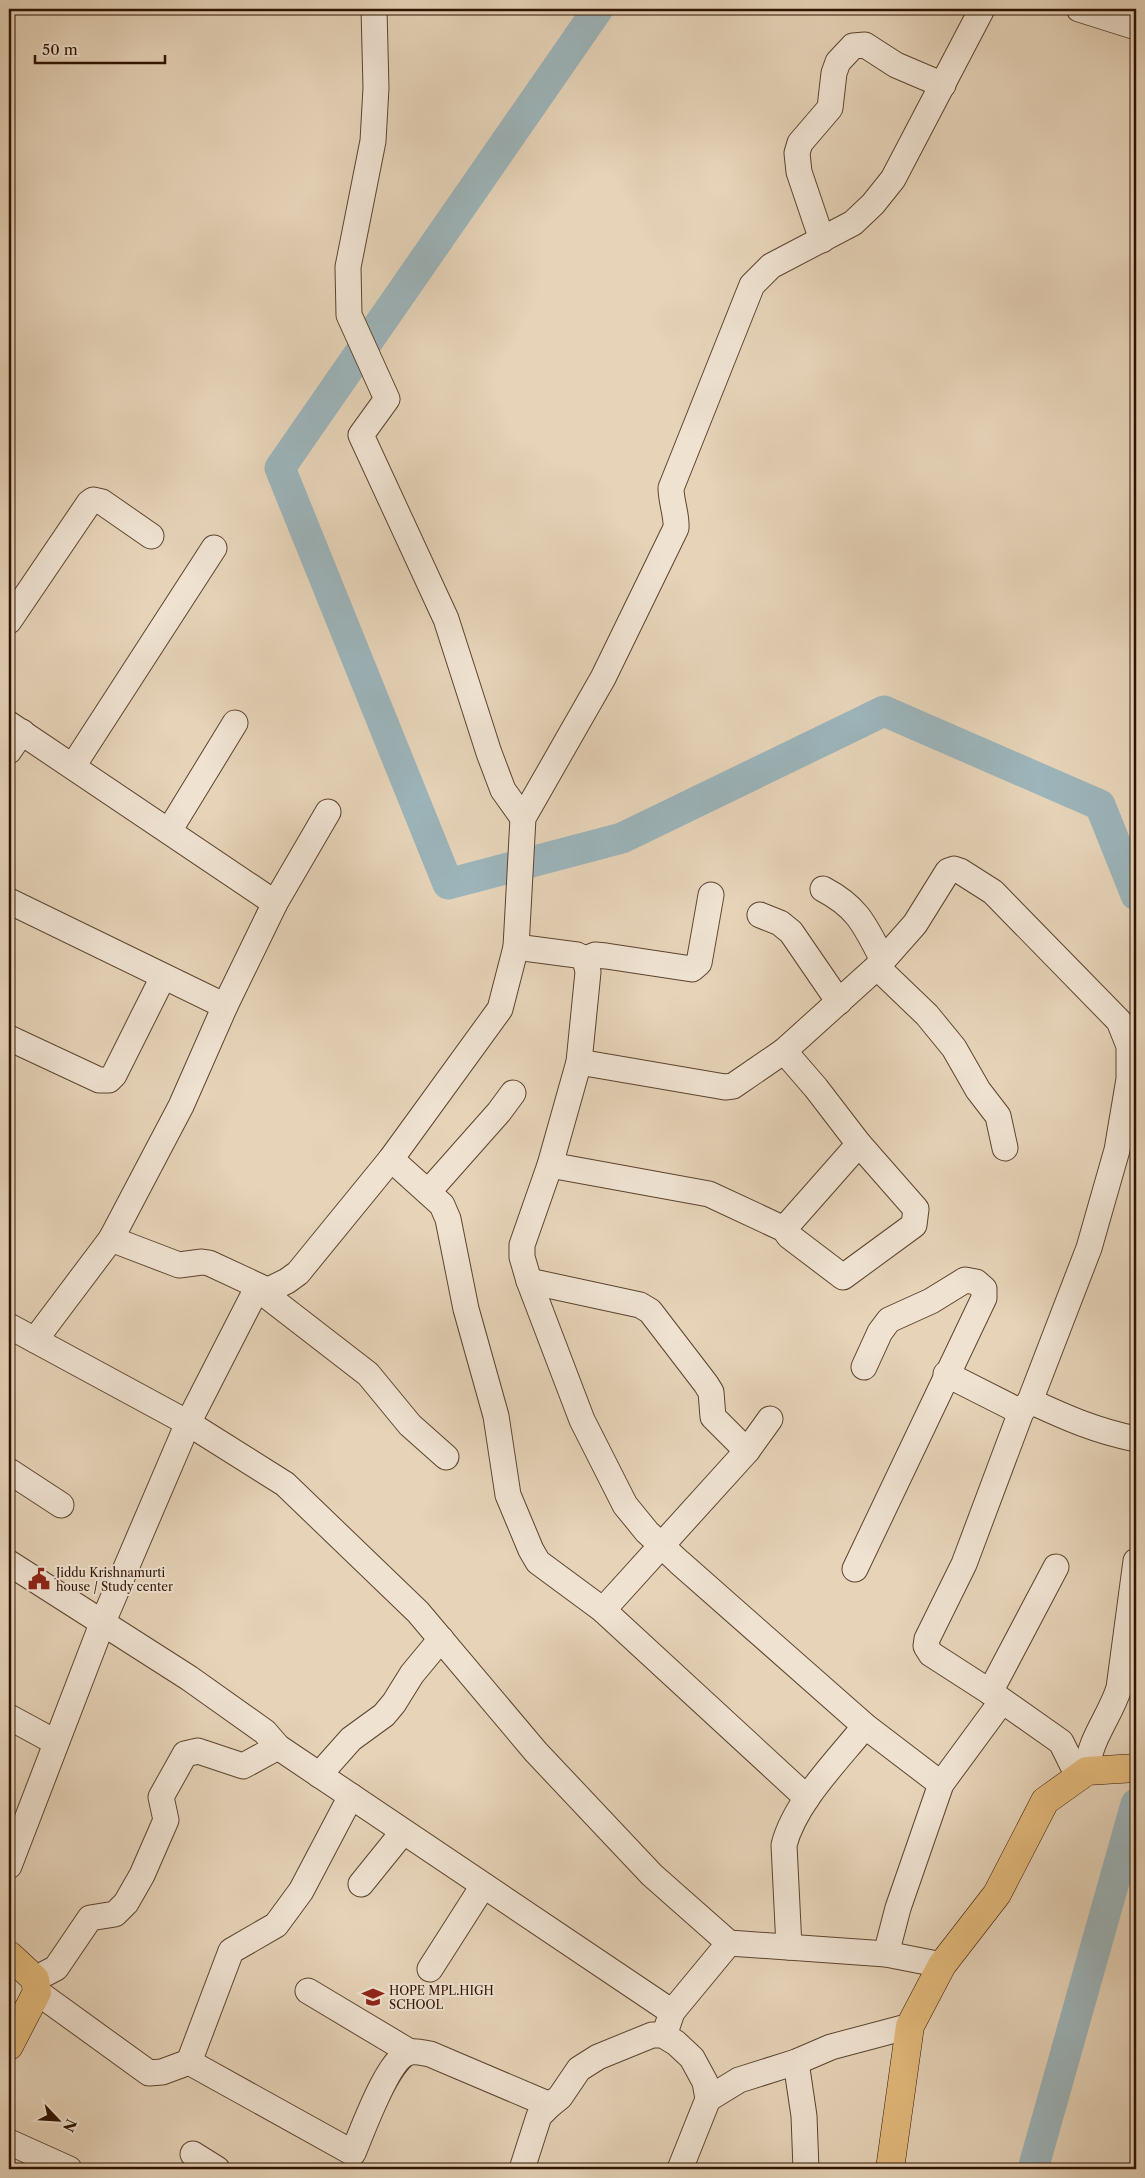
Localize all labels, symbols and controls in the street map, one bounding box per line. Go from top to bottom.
scale bar [35,32,165,64]
text: 50 m [42,40,78,59]
place label: Jiddu Krishnamurti house / Study center [54,1565,173,1594]
public building icon: Jiddu Krishnamurti house / Study center [26,1566,52,1592]
place label: HOPE MPL.HIGH SCHOOL [389,1983,494,2012]
school or university icon: HOPE MPL.HIGH SCHOOL [360,1984,386,2010]
north arrow [32,2096,82,2146]
text: N [59,2116,81,2135]

